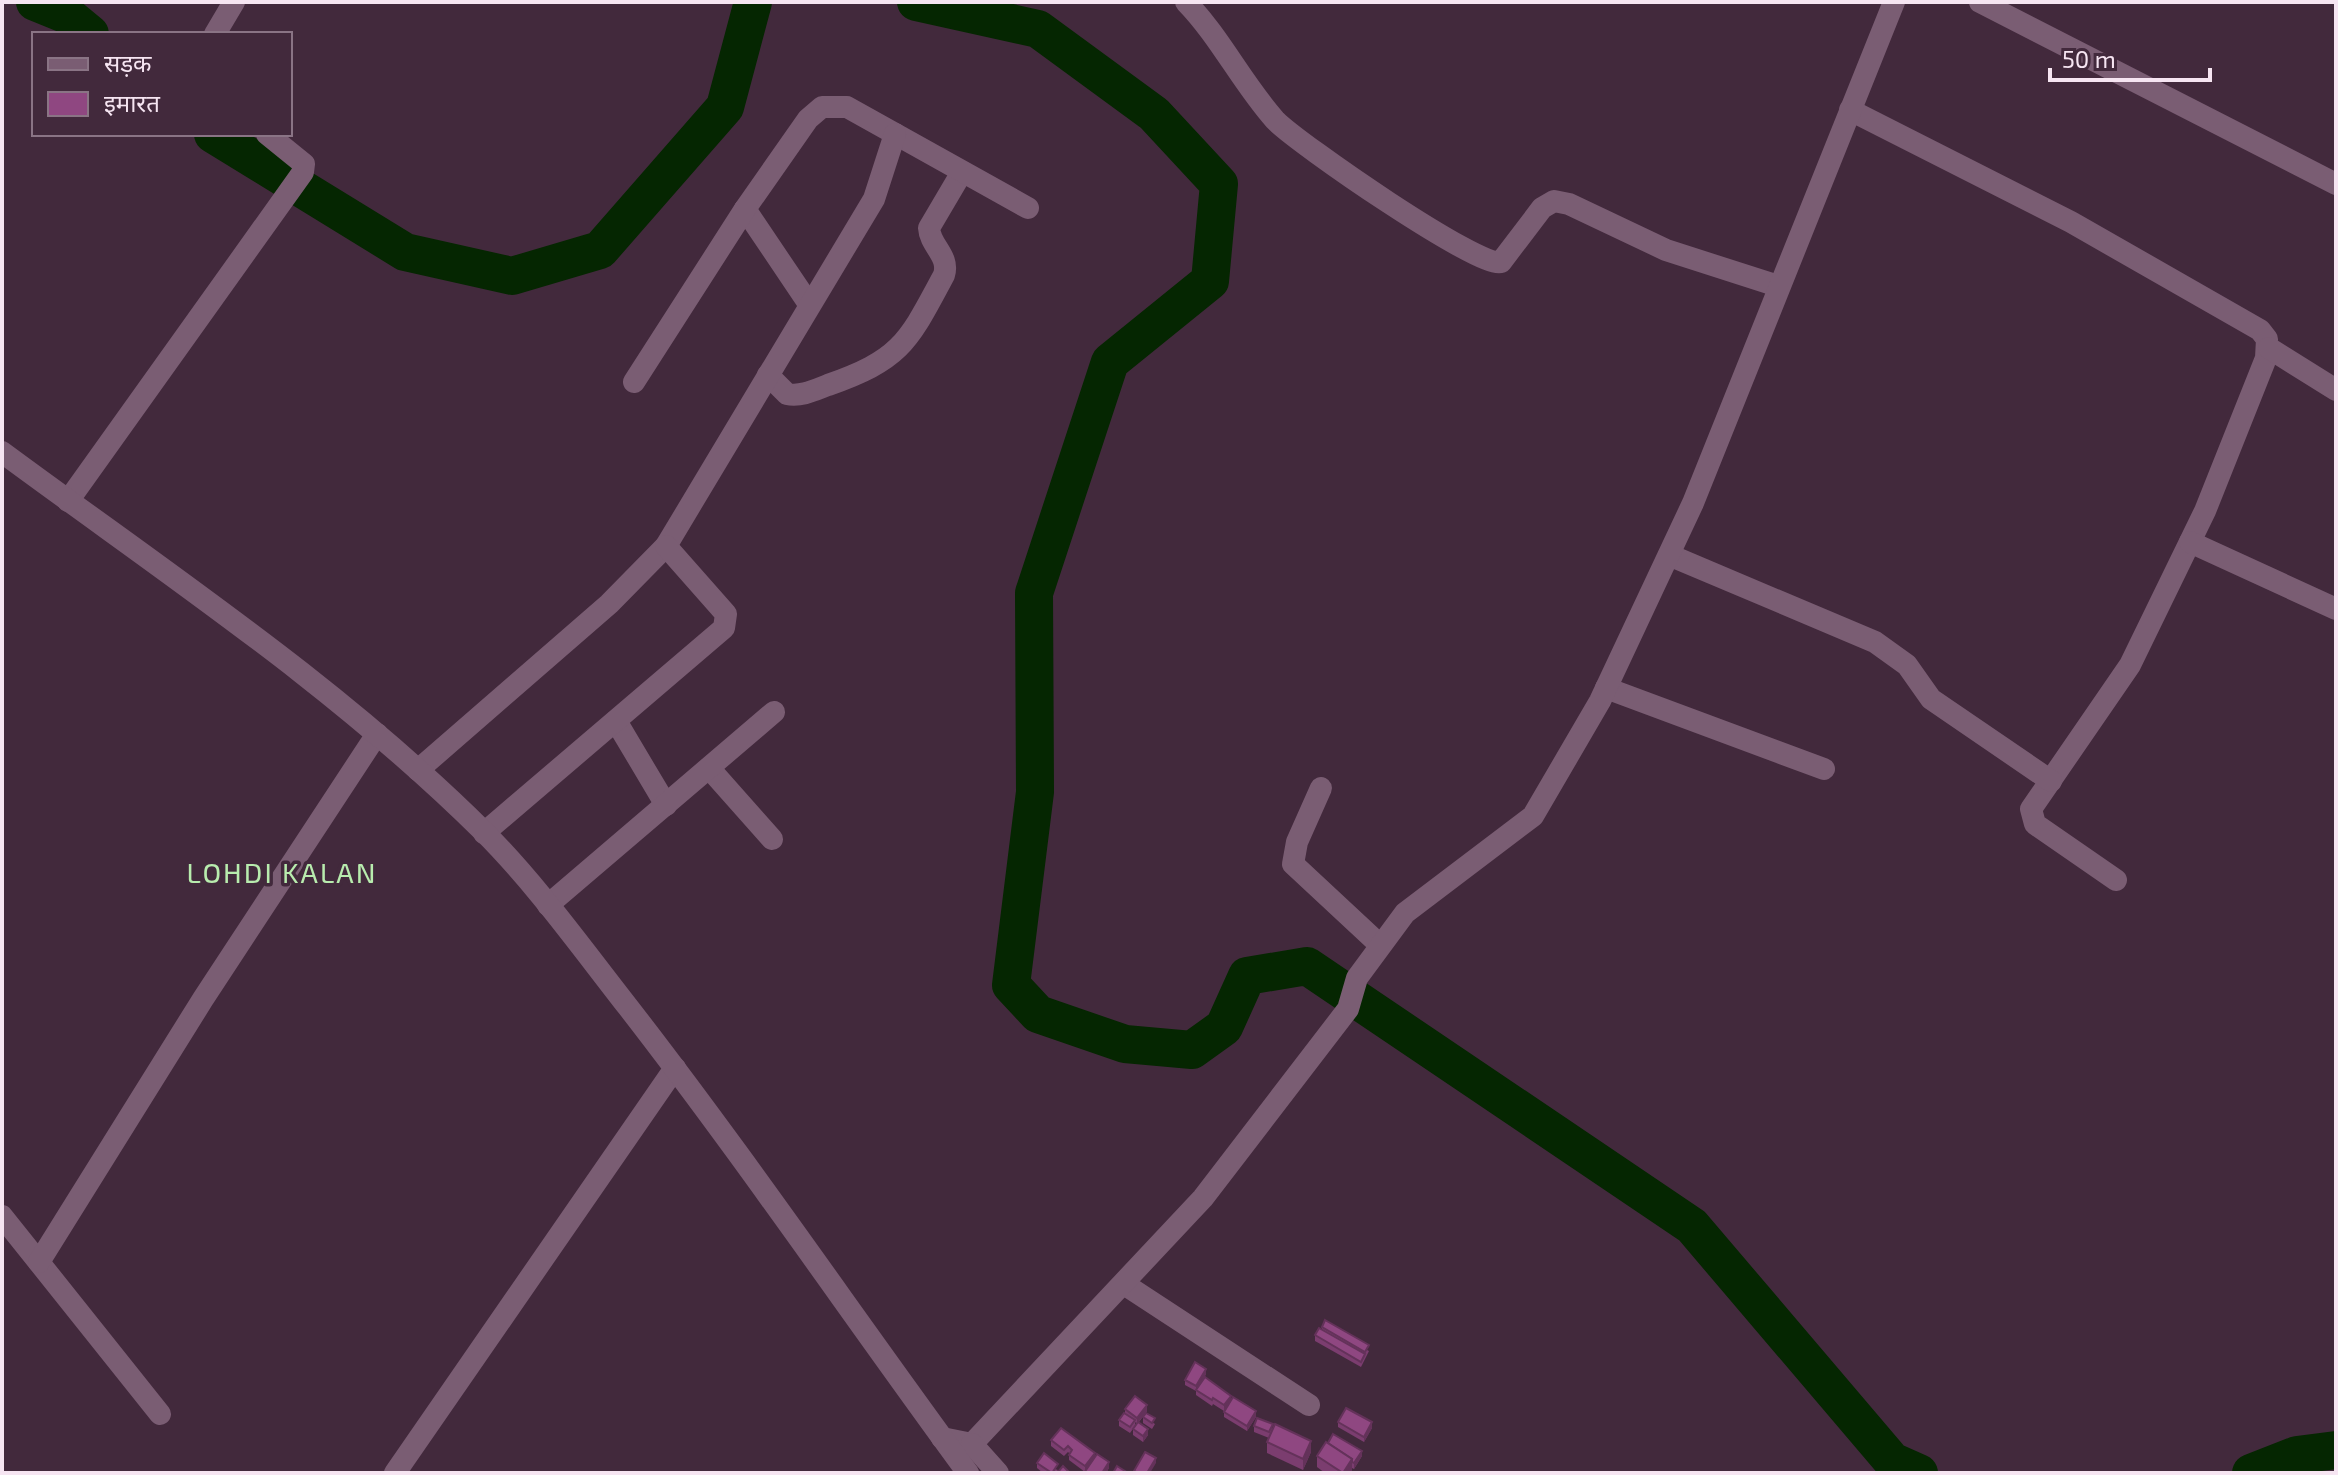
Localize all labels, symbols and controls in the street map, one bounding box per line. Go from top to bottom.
legend [32,32,292,136]
scale bar [2050,32,2210,82]
text: 50 m [2062,44,2116,73]
text: सड़क [104,48,152,77]
text: इमारत [104,88,161,117]
district label: LOHDI KALAN [186,855,378,889]

